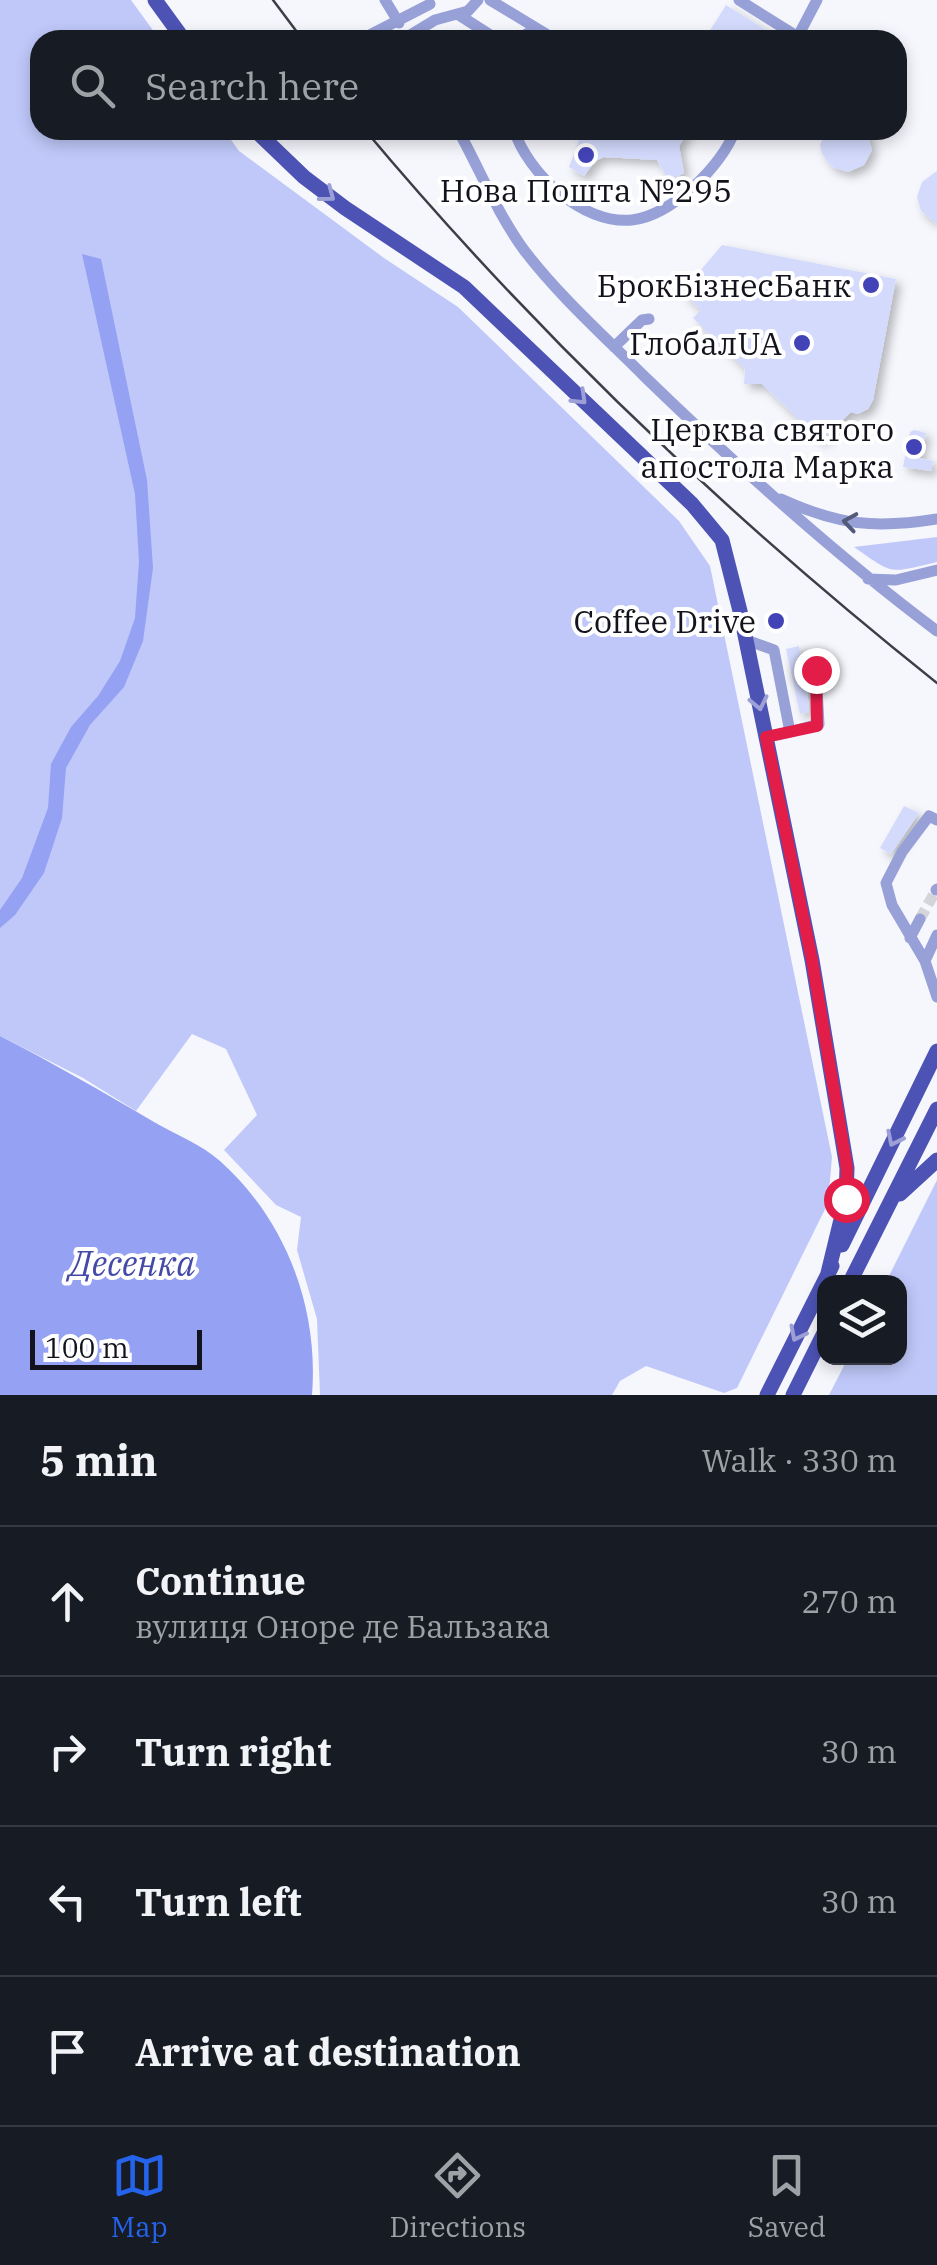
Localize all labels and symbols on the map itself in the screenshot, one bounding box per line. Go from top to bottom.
marker: Нова Пошта №295 [575,144,597,166]
place label: Нова Пошта №295 [440,169,732,211]
one-way arrow [317,183,335,200]
place label: БрокБізнесБанк [597,264,851,306]
marker: БрокБізнесБанк [860,274,882,296]
place label: ГлобалUA [629,322,782,364]
marker: ГлобалUA [791,332,813,354]
one-way arrow [569,386,587,404]
place label: Церква святого апостола Марка [641,408,894,487]
marker: Церква святого апостола Марка [903,436,925,458]
one-way arrow [842,513,858,534]
place label: Coffee Drive [574,600,756,642]
marker: Coffee Drive [765,610,787,632]
route end [794,648,840,694]
one-way arrow [748,694,769,711]
one-way arrow [887,1128,906,1146]
route start [824,1177,870,1223]
water label: Десенка [65,1240,195,1286]
one-way arrow [790,1324,810,1342]
scale bar [30,1325,202,1370]

